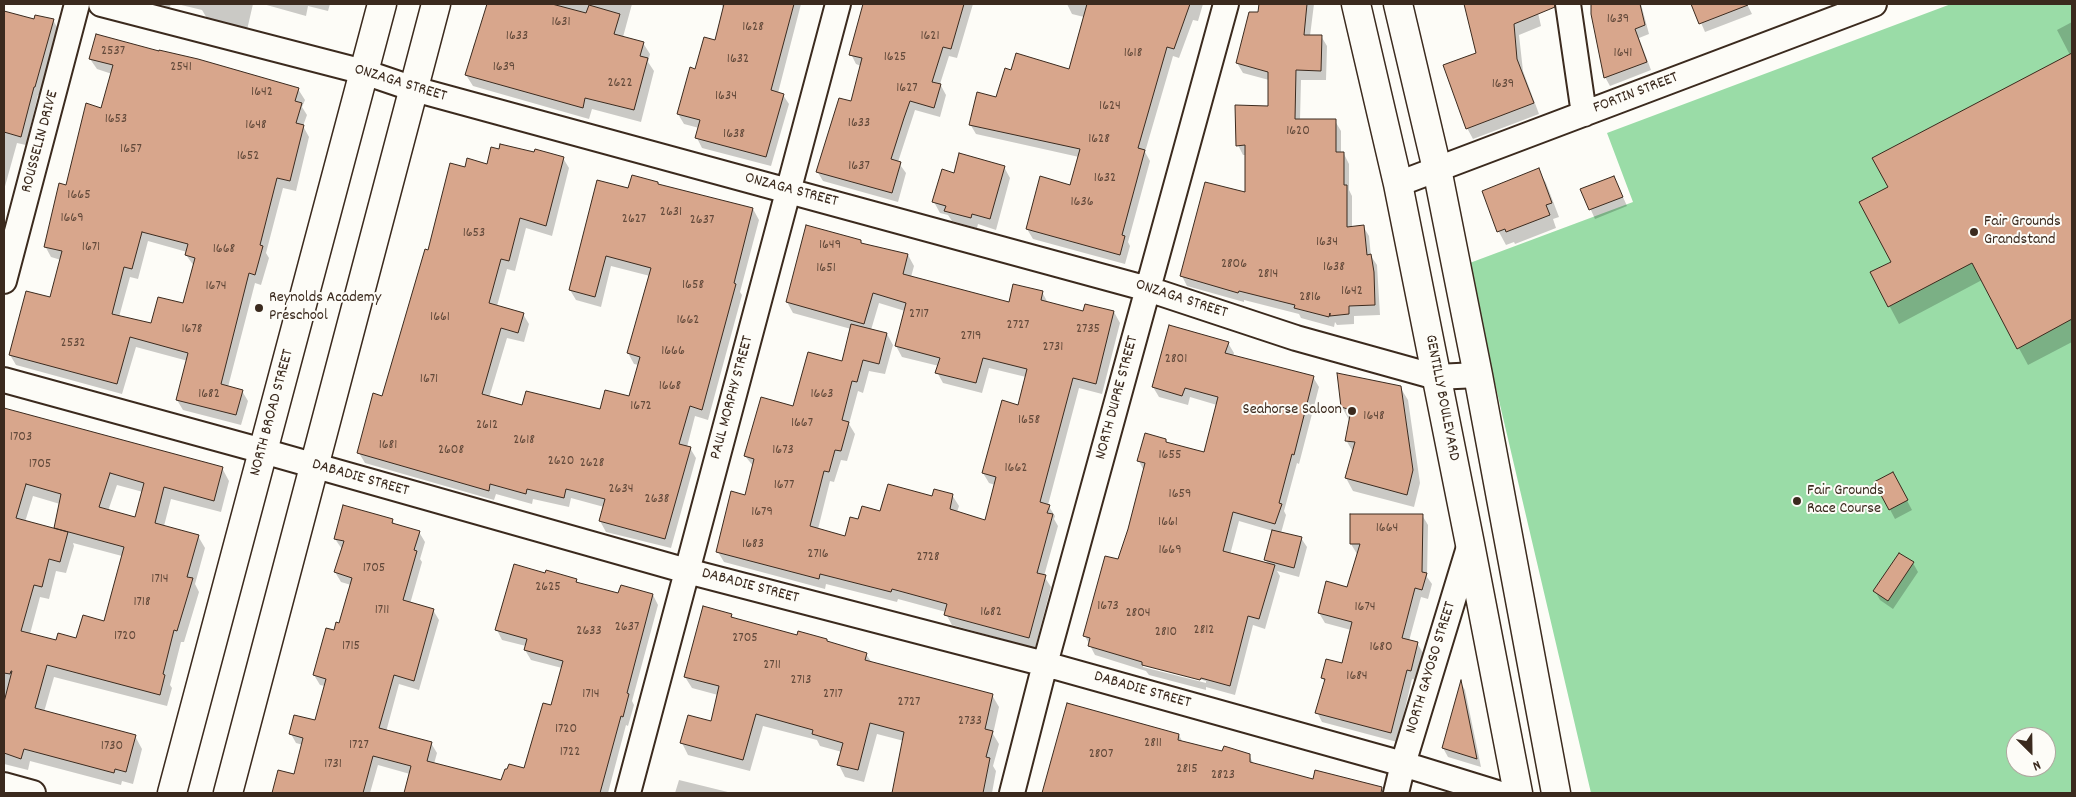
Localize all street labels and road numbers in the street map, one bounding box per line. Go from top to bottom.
street label: ONZAGA STREET [352,61,448,107]
street label: FORTIN STREET [1591,69,1681,119]
street label: ROUSSELIN DRIVE [18,89,64,195]
street label: ONZAGA STREET [742,169,840,213]
street label: ONZAGA STREET [1133,276,1229,324]
street label: GENTILLY BOULEVARD [1419,333,1463,463]
street label: PAUL MORPHY STREET [707,334,759,462]
street label: NORTH DUPRE STREET [1092,334,1144,462]
street label: NORTH BROAD STREET [247,347,299,479]
street label: DABADIE STREET [309,456,411,502]
street label: DABADIE STREET [699,565,801,609]
street label: NORTH GAYOSO STREET [1403,600,1461,736]
street label: DABADIE STREET [1091,668,1193,714]

